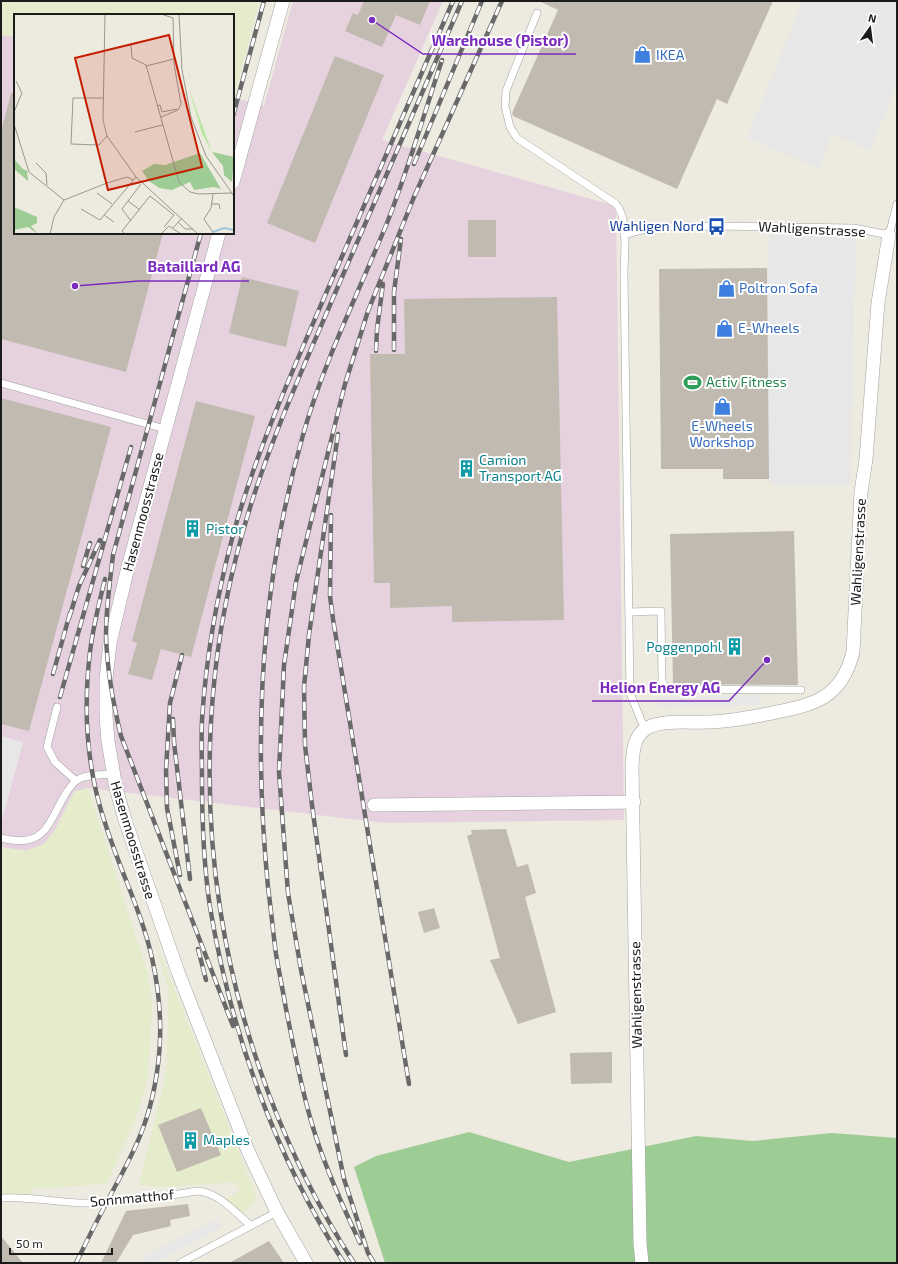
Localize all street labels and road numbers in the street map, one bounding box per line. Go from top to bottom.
street label: Wahligenstrasse [758,217,866,240]
street label: Hasenmoosstrasse [118,450,167,573]
street label: Wahligenstrasse [846,498,869,606]
street label: Hasenmoosstrasse [107,779,160,901]
street label: Wahligenstrasse [626,941,645,1049]
street label: Sonnmatthof [89,1185,175,1210]

